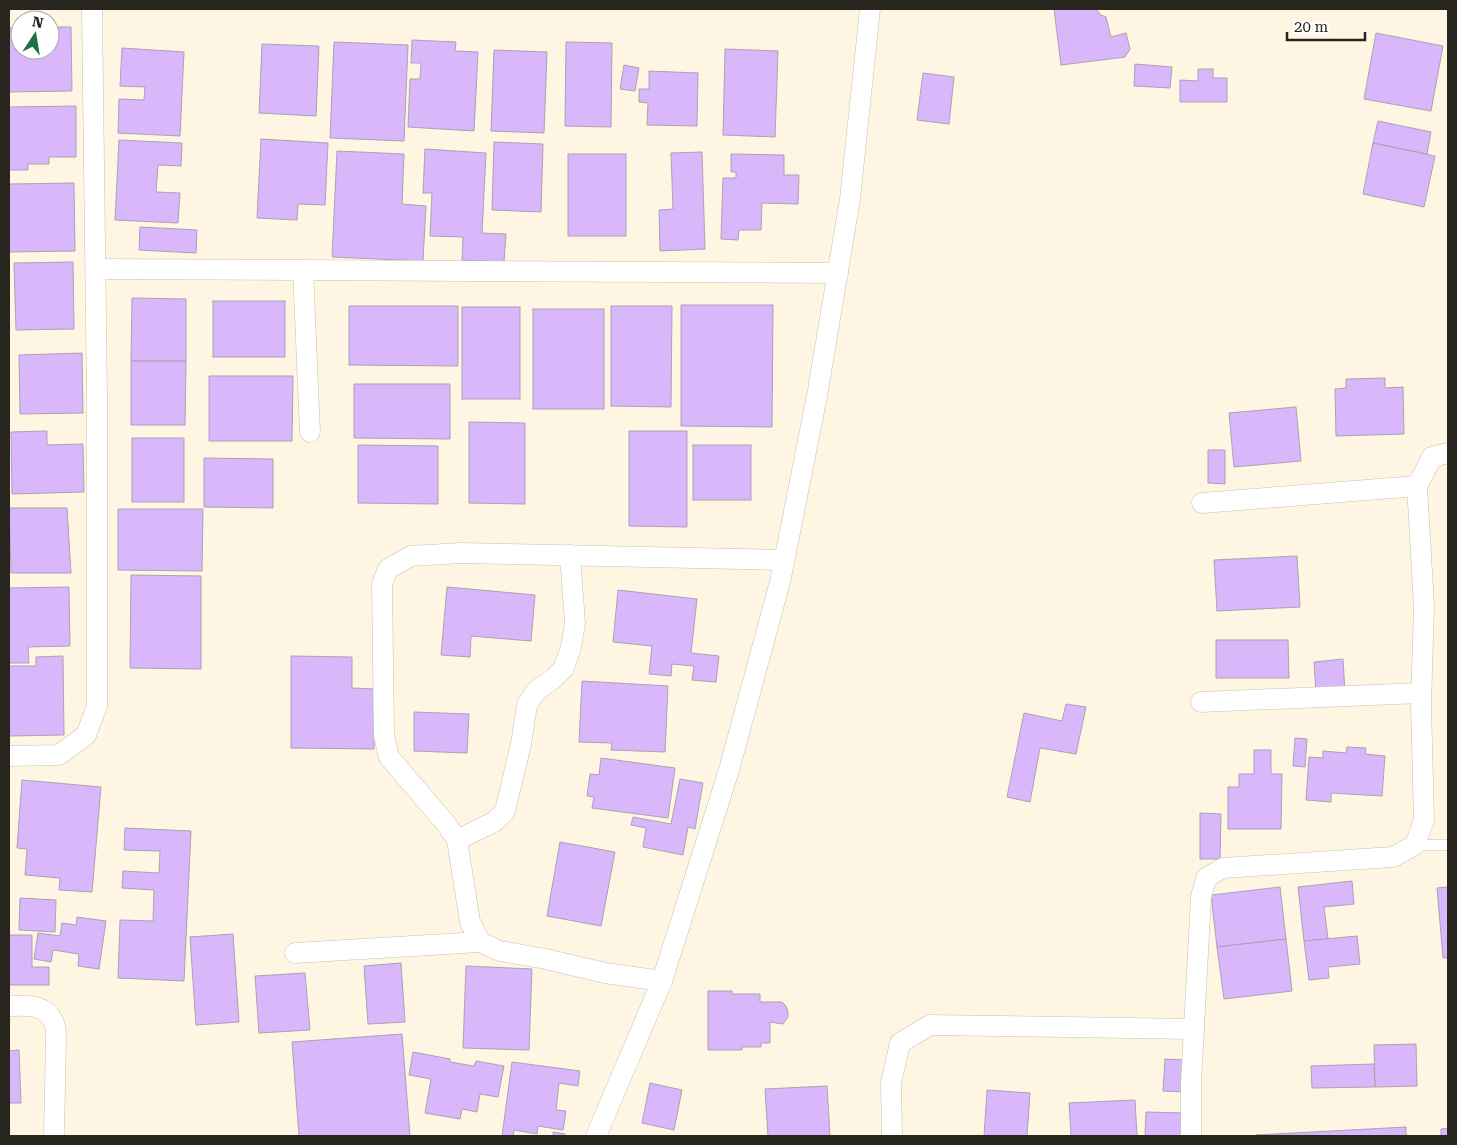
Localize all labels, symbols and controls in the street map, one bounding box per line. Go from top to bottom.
north arrow [10,10,60,60]
scale bar [1287,10,1364,42]
text: N [31,13,45,31]
text: 20 m [1294,18,1329,36]

